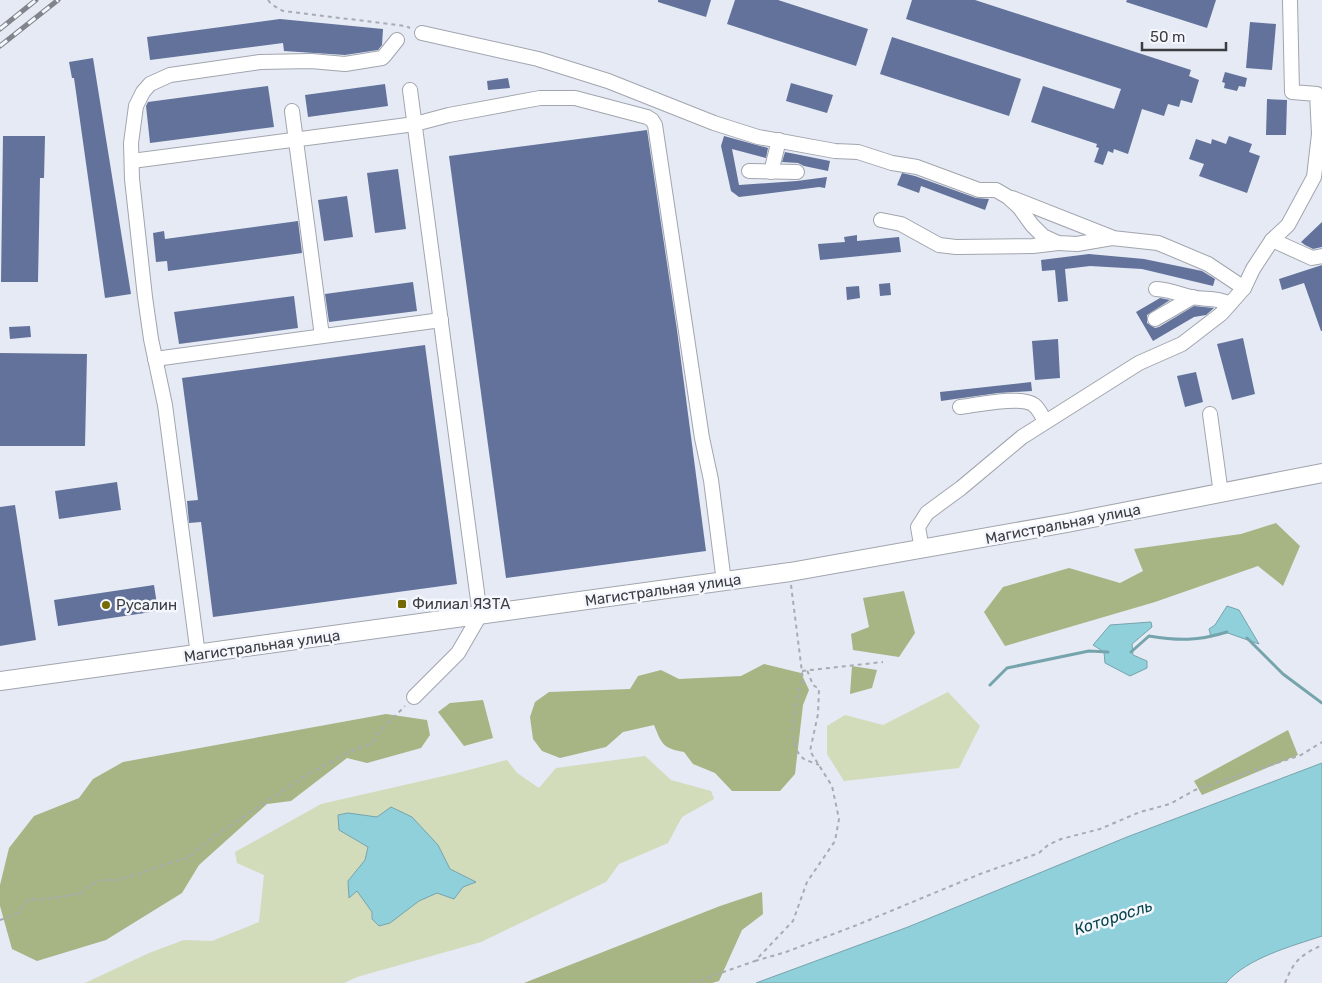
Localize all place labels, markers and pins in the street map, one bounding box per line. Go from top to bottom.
place label: Филиал ЯЗТА [412,595,510,613]
place label: Русалин [116,596,177,614]
marker: Филиал ЯЗТА [396,598,408,610]
marker: Русалин [100,599,112,611]

